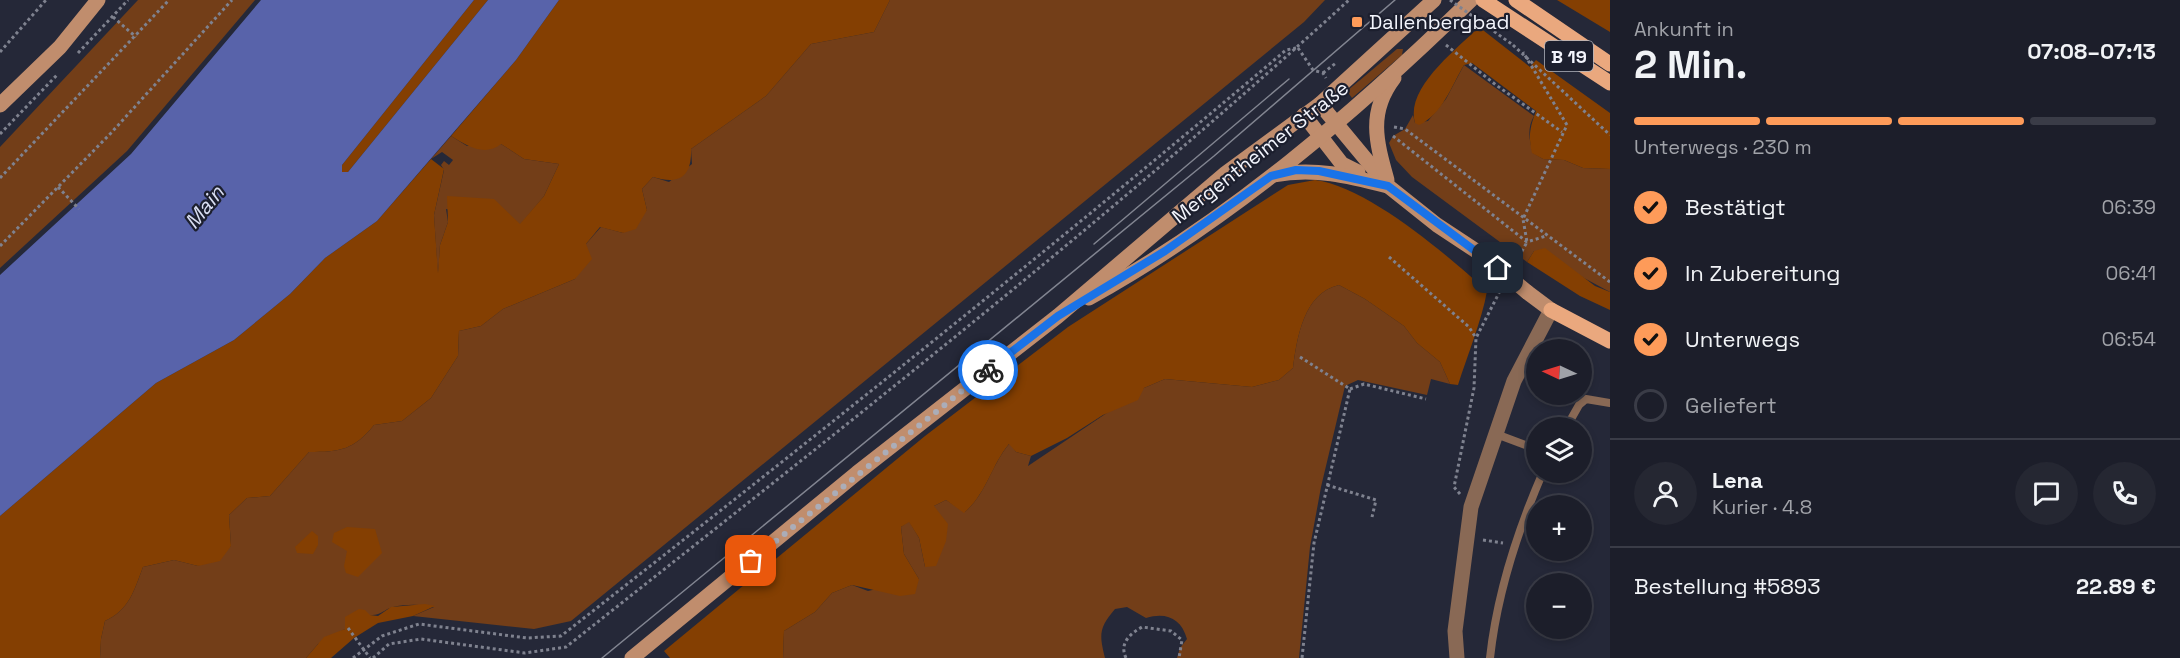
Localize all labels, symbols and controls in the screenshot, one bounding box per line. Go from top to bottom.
place label: Dallenbergbad [1369,9,1509,35]
marker: Dallenbergbad [1350,15,1364,29]
text: Ankunft in [1634,16,1734,42]
text: 07:08–07:13 [2027,37,2156,65]
text: 2 Min. [1634,40,1748,89]
road number: B 19 [1545,41,1593,71]
street label: Mergentheimer Straße [1166,75,1354,229]
text: Unterwegs · 230 m [1634,134,1812,160]
water label: Main [178,179,230,234]
icon: check [1634,191,1667,224]
text: Bestätigt [1685,193,1786,221]
text: 06:39 [2102,194,2156,220]
pin [1472,242,1523,293]
icon: home [1481,251,1514,284]
icon: check [1634,257,1667,290]
text: In Zubereitung [1685,259,1840,287]
text: 06:41 [2106,260,2156,286]
icon: check [1634,323,1667,356]
text: Unterwegs [1685,325,1800,353]
text: 06:54 [2101,326,2156,352]
north arrow [1526,339,1592,405]
map controls [1526,339,1592,639]
courier [958,340,1018,400]
icon: bike [972,354,1005,387]
text: Geliefert [1685,391,1777,419]
button: layers [1526,417,1592,483]
button: person [1634,462,1697,525]
button: chat [2015,462,2078,525]
button: phone [2093,462,2156,525]
text: Lena [1712,466,1763,494]
text: Kurier · 4.8 [1712,494,1812,520]
button: + [1526,495,1592,561]
pin [725,535,776,586]
icon: bag [734,544,767,577]
text: Bestellung #5893 [1634,572,1821,600]
text: 22.89 € [2076,572,2156,600]
button: − [1526,573,1592,639]

